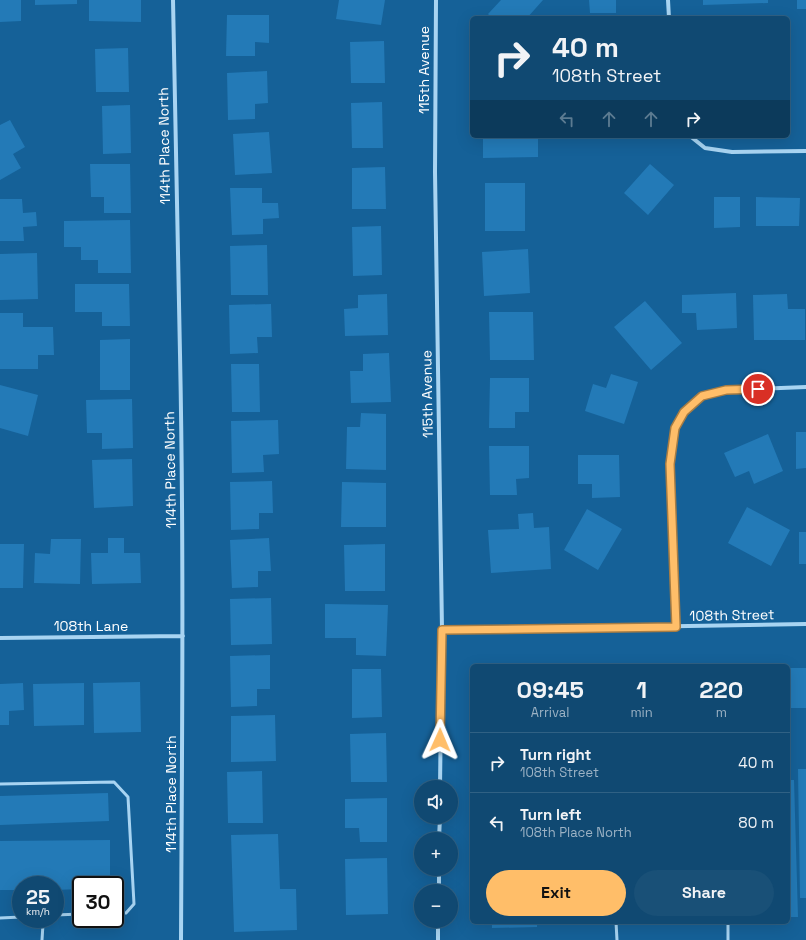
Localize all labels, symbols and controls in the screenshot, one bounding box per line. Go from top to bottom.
street label: 115th Avenue [415,26,433,114]
text: 40 m [552,29,619,65]
icon: right [486,32,538,84]
text: 108th Street [552,64,661,87]
street label: 114th Place North [154,87,174,205]
icon: left [556,108,578,130]
icon: ahead [598,108,620,130]
icon: ahead [640,108,662,130]
icon: right [682,108,704,130]
street label: 115th Avenue [417,350,437,438]
pin [741,372,775,406]
icon: arrive [747,378,769,400]
street label: 114th Place North [160,411,180,529]
street label: 108th Street [689,605,775,625]
street label: 108th Lane [54,617,128,635]
text: 09:45 [517,674,584,705]
text: 1 [636,674,647,705]
text: 220 [699,674,743,705]
text: Arrival [531,704,570,721]
text: min [630,704,653,721]
text: m [716,704,727,721]
position arrow [419,719,461,761]
street label: 114th Place North [162,735,180,853]
text: Turn right [520,745,591,764]
icon: right [486,752,508,774]
text: 40 m [738,753,774,772]
text: 108th Street [520,764,599,781]
map controls [414,780,458,928]
button: sound [414,780,458,824]
text: Turn left [520,805,582,824]
icon: left [486,812,508,834]
text: 80 m [738,813,774,832]
text: 108th Place North [520,824,632,841]
button: + [414,832,458,876]
button: Exit [486,870,626,916]
button: Share [634,870,774,916]
speed limit sign: 30 [72,876,124,928]
text: 25 [26,884,50,910]
button: − [414,884,458,928]
text: km/h [26,905,50,918]

